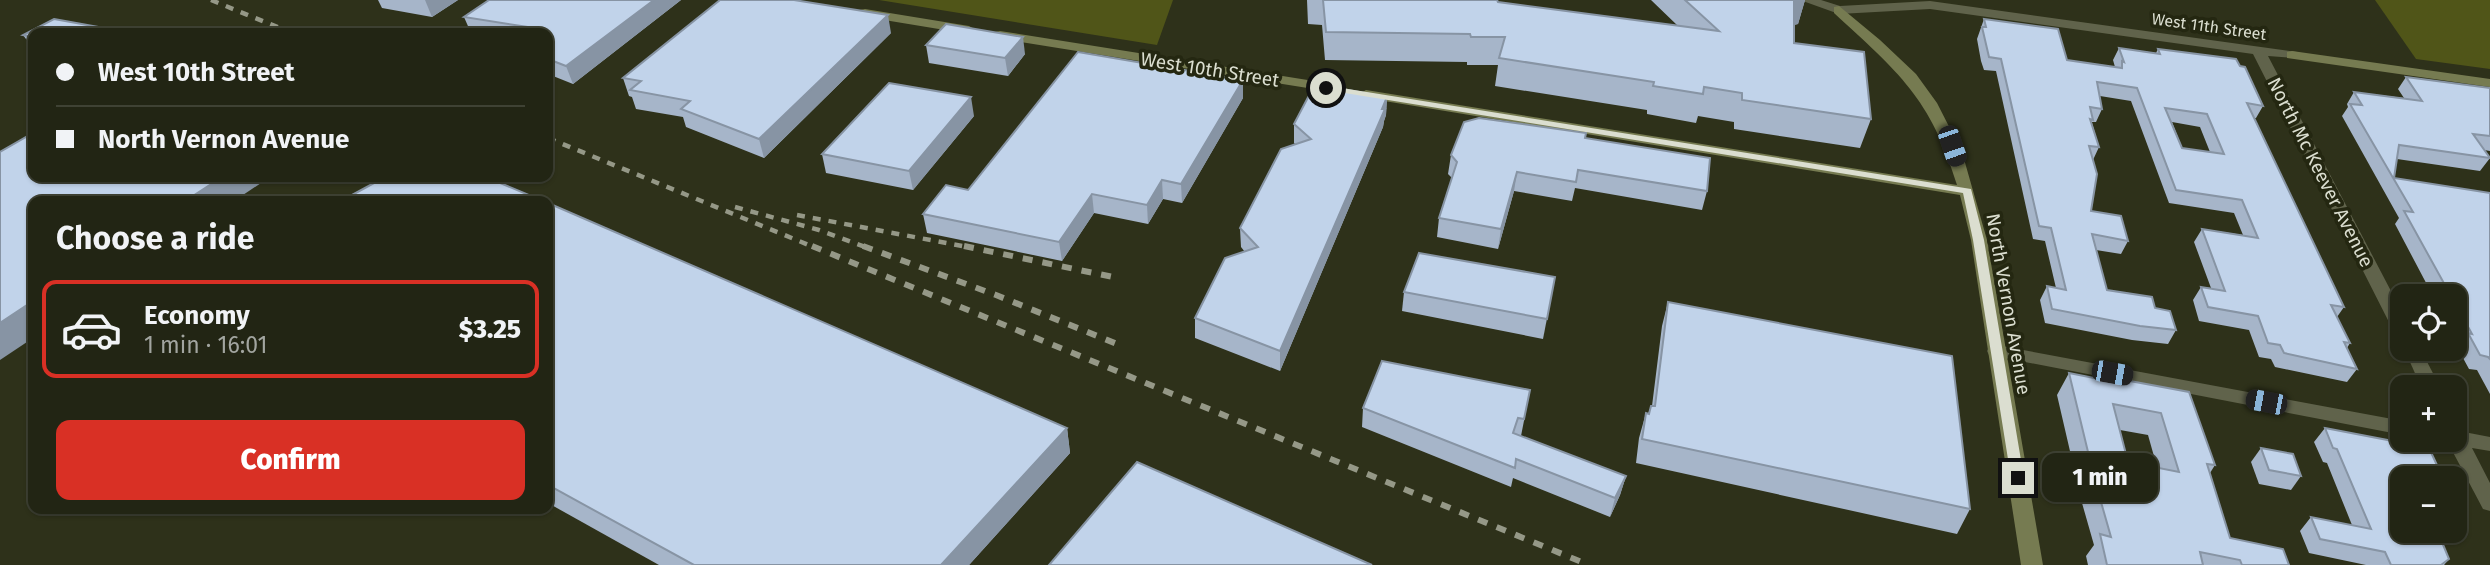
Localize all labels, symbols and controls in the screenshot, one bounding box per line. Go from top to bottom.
street label: West 11th Street [2150,9,2268,44]
street label: West 10th Street [1139,47,1281,92]
text: West 10th Street [98,57,295,88]
route start [1310,72,1342,104]
street label: North Mc Keever Avenue [2263,73,2378,271]
car [1936,123,1969,169]
text: North Vernon Avenue [98,124,349,155]
street label: North Vernon Avenue [1981,212,2036,397]
text: Choose a ride [56,219,254,257]
map controls [2390,284,2467,543]
button: locate [2390,284,2467,361]
icon: car [60,298,123,361]
text: Economy [144,300,250,331]
text: $3.25 [459,314,521,345]
text: 1 min · 16:01 [144,331,267,359]
car [2090,359,2135,387]
button: + [2390,375,2467,452]
car [2244,388,2289,416]
button: Confirm [56,420,525,500]
callout: 1 min [2042,454,2158,503]
route end [2002,462,2034,494]
text: 1 min [2072,463,2128,491]
button: − [2390,466,2467,543]

